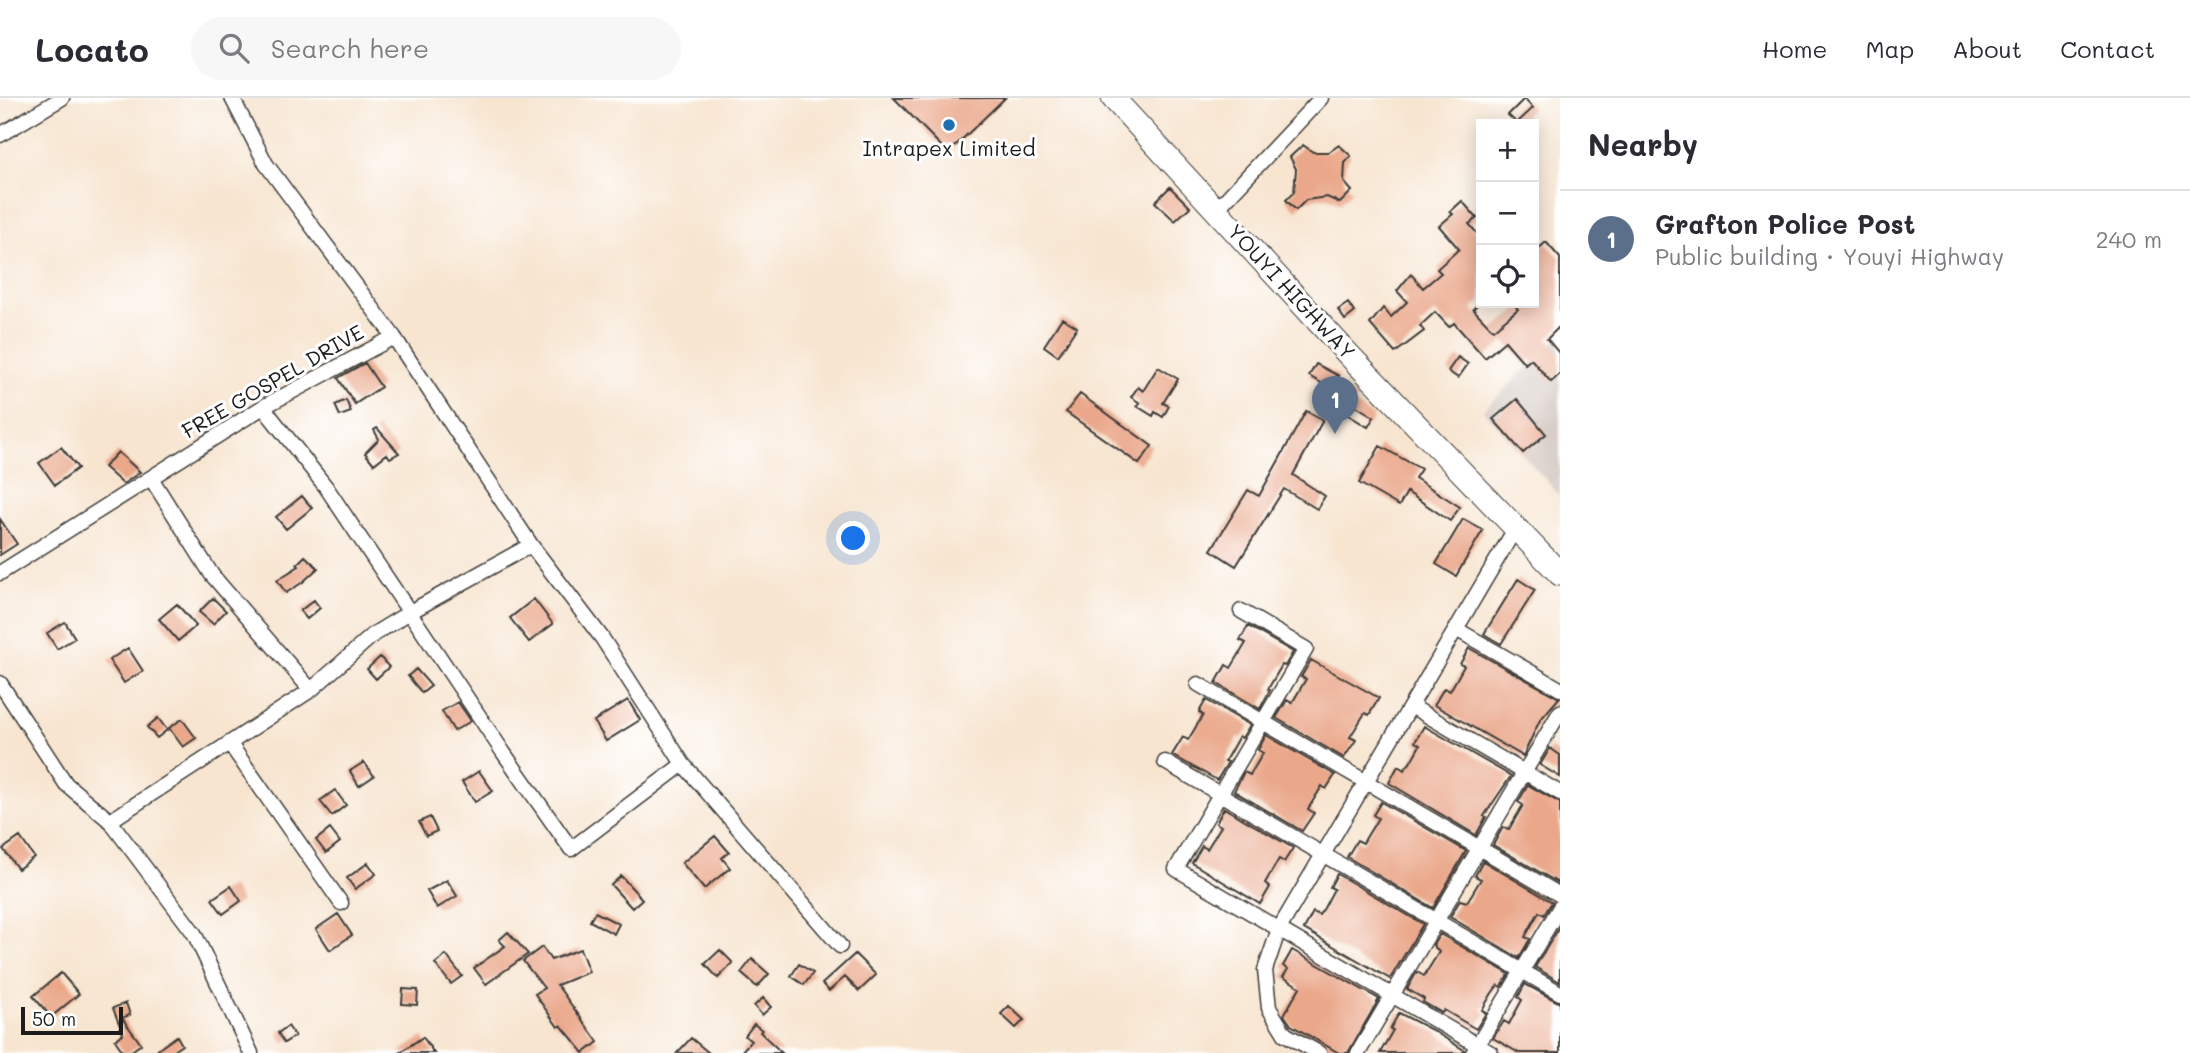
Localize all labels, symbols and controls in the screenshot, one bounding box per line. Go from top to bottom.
search box [191,17,681,80]
text: Locato [35,27,149,70]
icon: search [215,29,253,67]
text: Search here [271,31,429,65]
text: Home [1762,33,1827,64]
text: Map [1865,33,1914,64]
text: About [1952,33,2022,64]
text: Contact [2060,33,2155,64]
marker: Intrapex Limited [941,117,957,133]
map controls [1476,119,1539,308]
button: + [1476,119,1539,182]
text: Nearby [1588,124,1698,164]
place label: Intrapex Limited [862,134,1036,161]
button: − [1476,182,1539,245]
text: Grafton Police Post [1655,207,1915,241]
street label: YOUYI HIGHWAY [1222,218,1362,364]
text: 1 [1606,224,1616,254]
text: 240 m [2096,224,2162,254]
text: Public building · Youyi Highway [1655,241,2004,271]
button: locate [1476,245,1539,308]
street label: FREE GOSPEL DRIVE [177,318,368,444]
pin: 1 [1312,376,1358,434]
your location [836,521,870,555]
scale bar [21,1004,122,1036]
text: 50 m [32,1006,76,1031]

